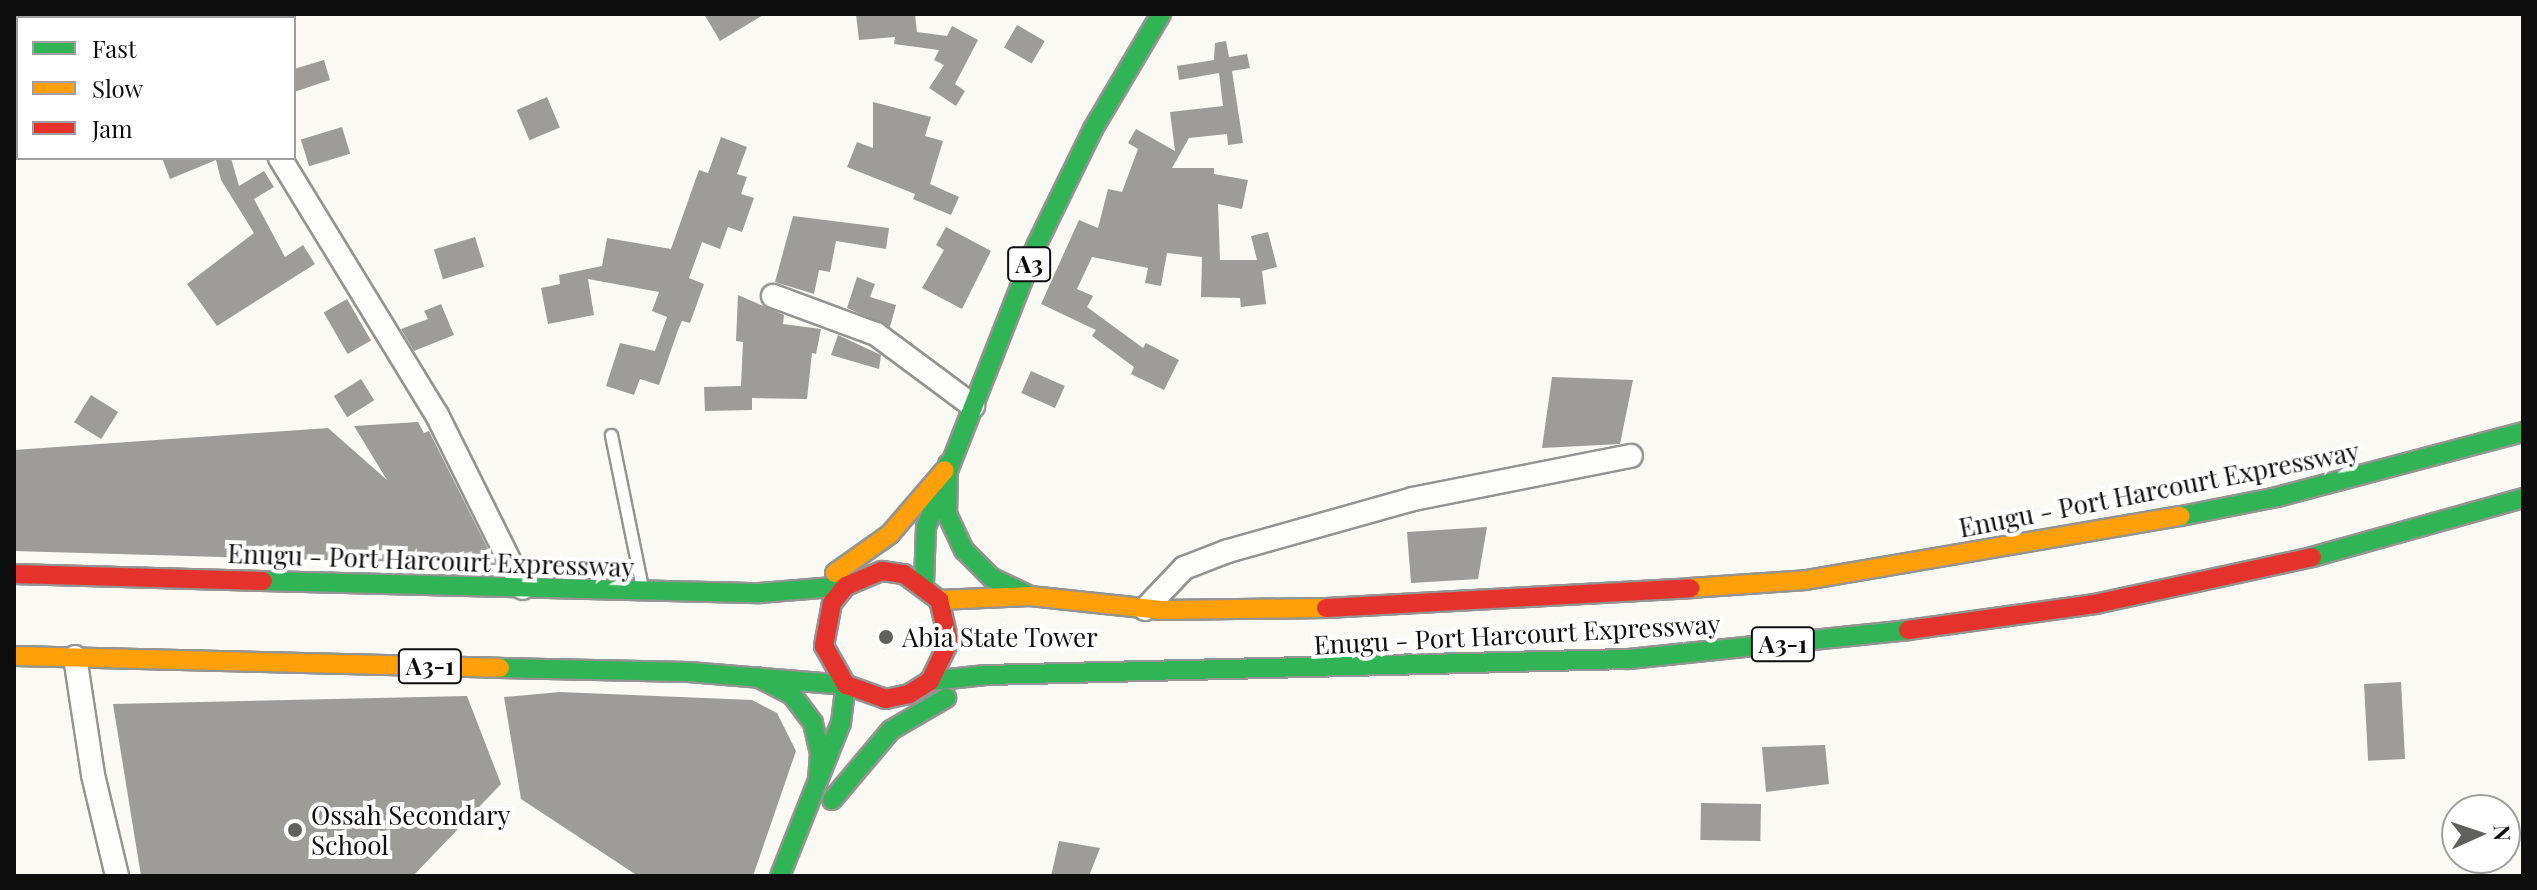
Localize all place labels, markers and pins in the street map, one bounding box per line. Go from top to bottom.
place label: Abia State Tower [902,621,1099,653]
marker: Abia State Tower [877,628,895,646]
place label: Ossah Secondary School [311,799,511,860]
marker: Ossah Secondary School [286,821,304,839]

